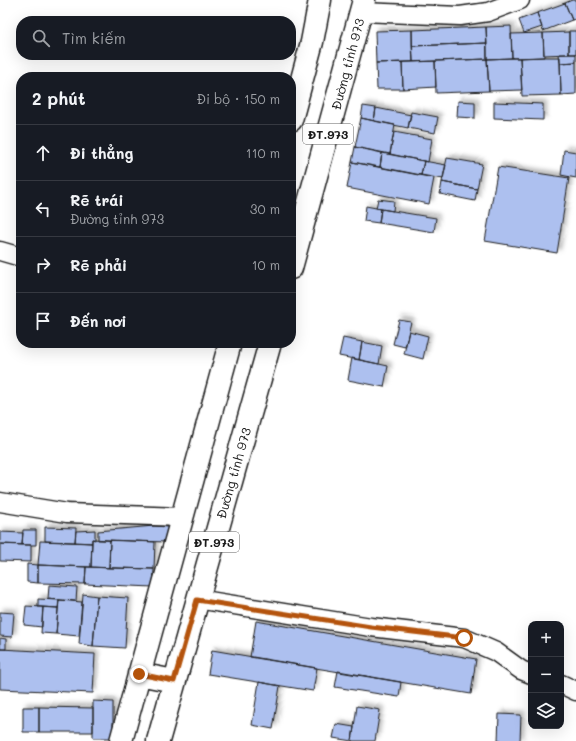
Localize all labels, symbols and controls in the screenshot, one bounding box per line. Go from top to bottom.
search box [16,16,296,60]
street label: Đường tỉnh 973 [327,16,367,112]
icon: search [30,27,52,49]
text: Tìm kiếm [62,28,126,48]
text: 2 phút [32,87,86,109]
text: Đi bộ · 150 m [197,90,280,107]
road number: ĐT.973 [303,124,353,144]
icon: ahead [32,142,54,164]
text: Đi thẳng [70,143,133,163]
text: 110 m [246,144,280,161]
text: Rẽ trái [70,190,123,210]
icon: left [32,198,54,220]
text: 30 m [250,200,280,217]
text: Đường tỉnh 973 [70,210,164,227]
icon: right [32,254,54,276]
text: Rẽ phải [70,255,127,275]
text: 10 m [252,256,280,273]
icon: arrive [32,310,54,332]
text: Đến nơi [70,311,126,331]
street label: Đường tỉnh 973 [212,425,254,521]
road number: ĐT.973 [189,532,239,552]
map controls [528,621,564,729]
button: + [528,621,564,657]
route start [455,629,473,647]
button: − [528,657,564,693]
route end [130,665,148,683]
button: layers [528,693,564,729]

